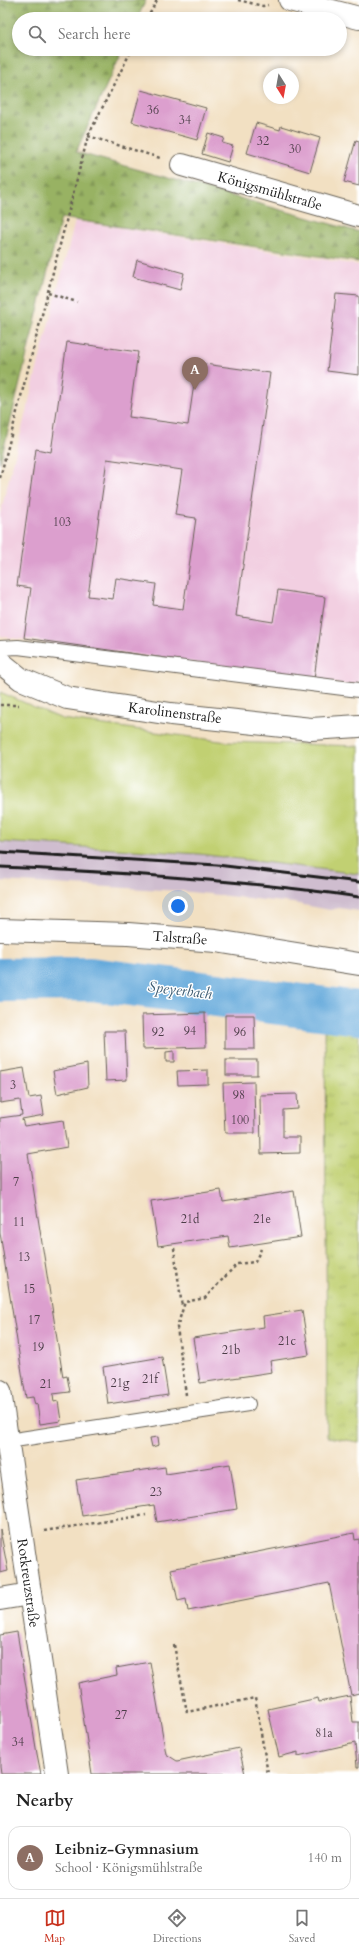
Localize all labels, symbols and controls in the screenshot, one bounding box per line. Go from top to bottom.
search box [12,12,347,56]
icon: search [26,23,48,45]
text: Search here [58,24,131,44]
north arrow [263,68,299,104]
house number: 36 [147,102,159,118]
house number: 34 [179,112,191,128]
house number: 32 [257,133,269,149]
house number: 30 [289,141,301,157]
street label: Königsmühlstraße [215,167,325,215]
pin: A [182,357,208,390]
house number: 103 [53,514,71,530]
street label: Karolinenstraße [127,698,223,728]
your location [168,896,188,916]
street label: Talstraße [152,927,208,949]
water label: Speyerbach [147,976,214,1004]
house number: 94 [184,1023,196,1039]
house number: 92 [152,1024,164,1040]
house number: 96 [234,1024,246,1040]
house number: 3 [10,1077,16,1093]
house number: 98 [233,1087,245,1103]
house number: 100 [231,1112,249,1128]
house number: 7 [13,1174,19,1190]
house number: 21d [181,1211,200,1227]
house number: 21e [253,1211,271,1227]
house number: 11 [13,1214,25,1230]
house number: 13 [18,1249,30,1265]
house number: 15 [23,1281,35,1297]
house number: 17 [28,1312,40,1328]
house number: 21c [278,1333,296,1349]
house number: 19 [32,1339,44,1355]
house number: 21b [222,1342,240,1358]
house number: 21f [142,1371,160,1387]
house number: 21g [110,1375,130,1391]
house number: 21 [40,1376,52,1392]
house number: 23 [150,1484,162,1500]
street label: Rotkreuzstraße [12,1537,44,1629]
house number: 27 [115,1707,127,1723]
house number: 81a [315,1725,334,1741]
house number: 34 [12,1734,24,1750]
text: Nearby [16,1789,73,1812]
text: Leibniz-Gymnasium [55,1839,199,1859]
text: A [25,1849,35,1867]
text: 140 m [308,1849,342,1867]
text: School · Königsmühlstraße [55,1859,203,1877]
tab: Map [44,1907,66,1946]
tab: Directions [153,1907,201,1946]
tab: Saved [289,1907,315,1946]

